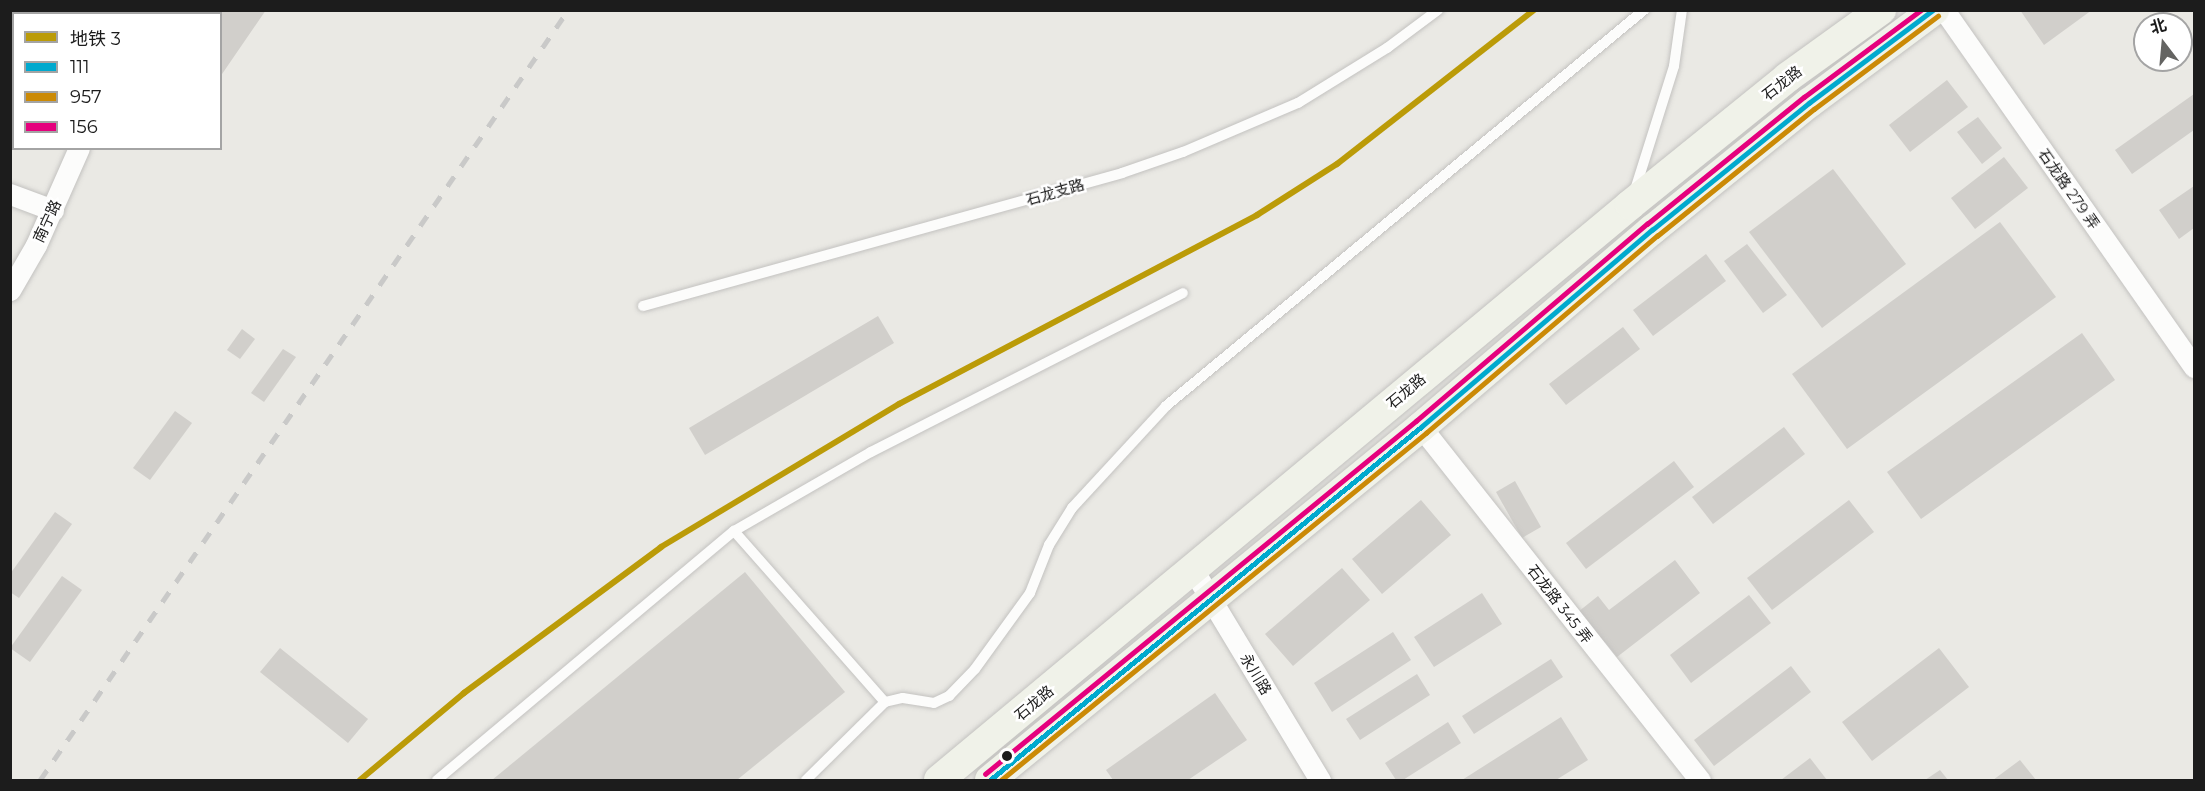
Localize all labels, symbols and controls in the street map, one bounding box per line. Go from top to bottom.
legend [12,12,222,150]
north arrow [2133,12,2193,72]
text: 北 [2148,15,2169,37]
text: 地铁 3 [70,28,121,50]
text: 111 [70,56,90,78]
street label: 石龙路 [1759,62,1805,104]
text: 957 [70,86,102,108]
text: 156 [70,116,98,138]
street label: 石龙路 279 弄 [2035,145,2103,233]
street label: 石龙支路 [1024,175,1086,209]
street label: 南宁路 [29,197,65,245]
street label: 石龙路 [1383,370,1429,412]
street label: 石龙路 345 弄 [1524,561,1596,647]
street label: 永川路 [1237,650,1275,698]
street label: 石龙路 [1011,682,1057,724]
unlabelled marker [1001,750,1013,762]

